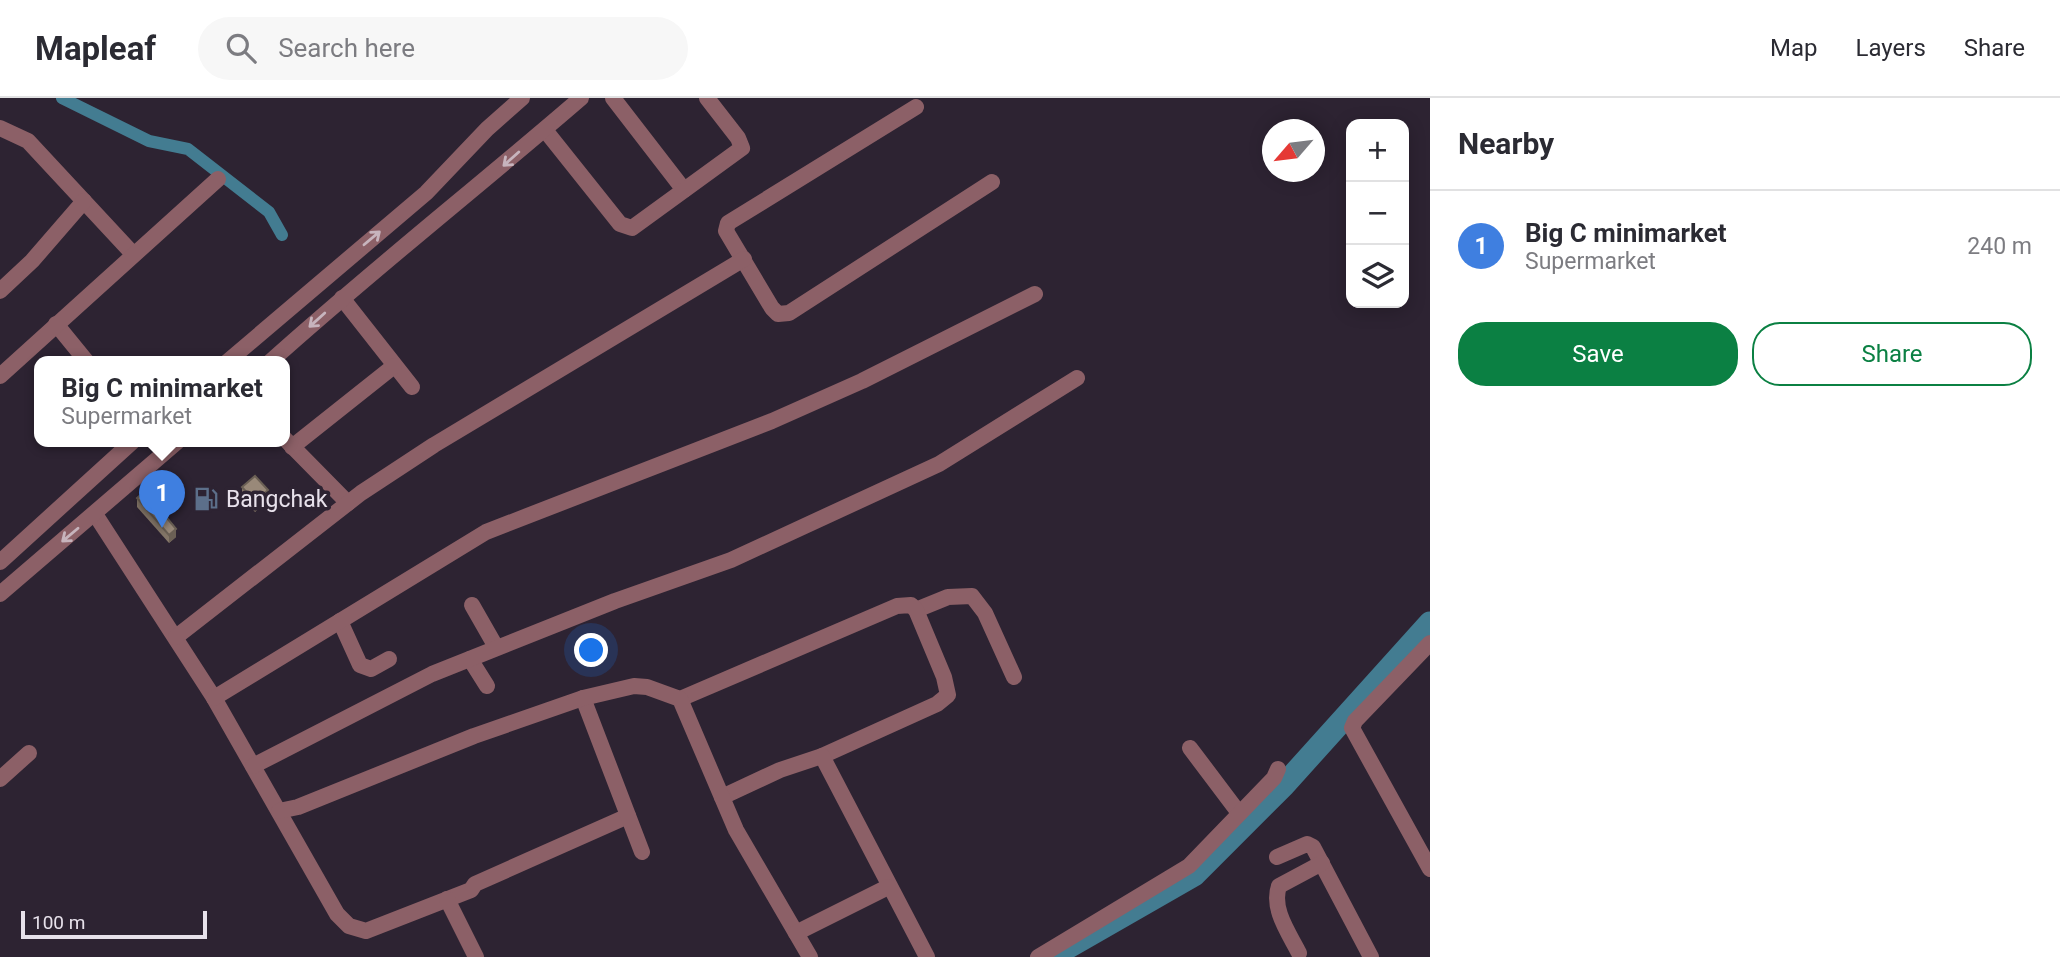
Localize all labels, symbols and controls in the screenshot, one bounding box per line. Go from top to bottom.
search box [198,17,688,80]
text: Mapleaf [35,29,156,68]
icon: search [222,29,260,67]
text: Search here [278,33,415,63]
text: Map [1770,34,1818,62]
text: Layers [1856,34,1926,62]
text: Share [1964,34,2025,62]
north arrow [1262,119,1325,182]
map controls [1346,119,1409,308]
button: + [1346,119,1409,182]
text: Nearby [1458,126,1554,161]
one-way arrow [502,151,520,167]
button: − [1346,182,1409,245]
text: Big C minimarket [1525,218,1727,248]
one-way arrow [363,230,381,246]
text: 1 [1474,233,1488,260]
text: 240 m [1967,233,2032,260]
button: layers [1346,245,1409,308]
text: Supermarket [1525,248,1656,275]
one-way arrow [308,312,326,328]
button: Save [1458,322,1738,386]
button: Share [1752,322,2032,386]
popup [34,356,290,447]
text: Big C minimarket [61,373,263,403]
text: Supermarket [61,403,192,430]
pin: 1 [139,470,185,528]
fuel station icon: Bangchak [192,485,220,513]
place label: Bangchak [226,486,328,513]
one-way arrow [62,527,80,543]
your location [574,633,608,667]
scale bar [21,908,206,940]
text: 100 m [32,911,85,934]

